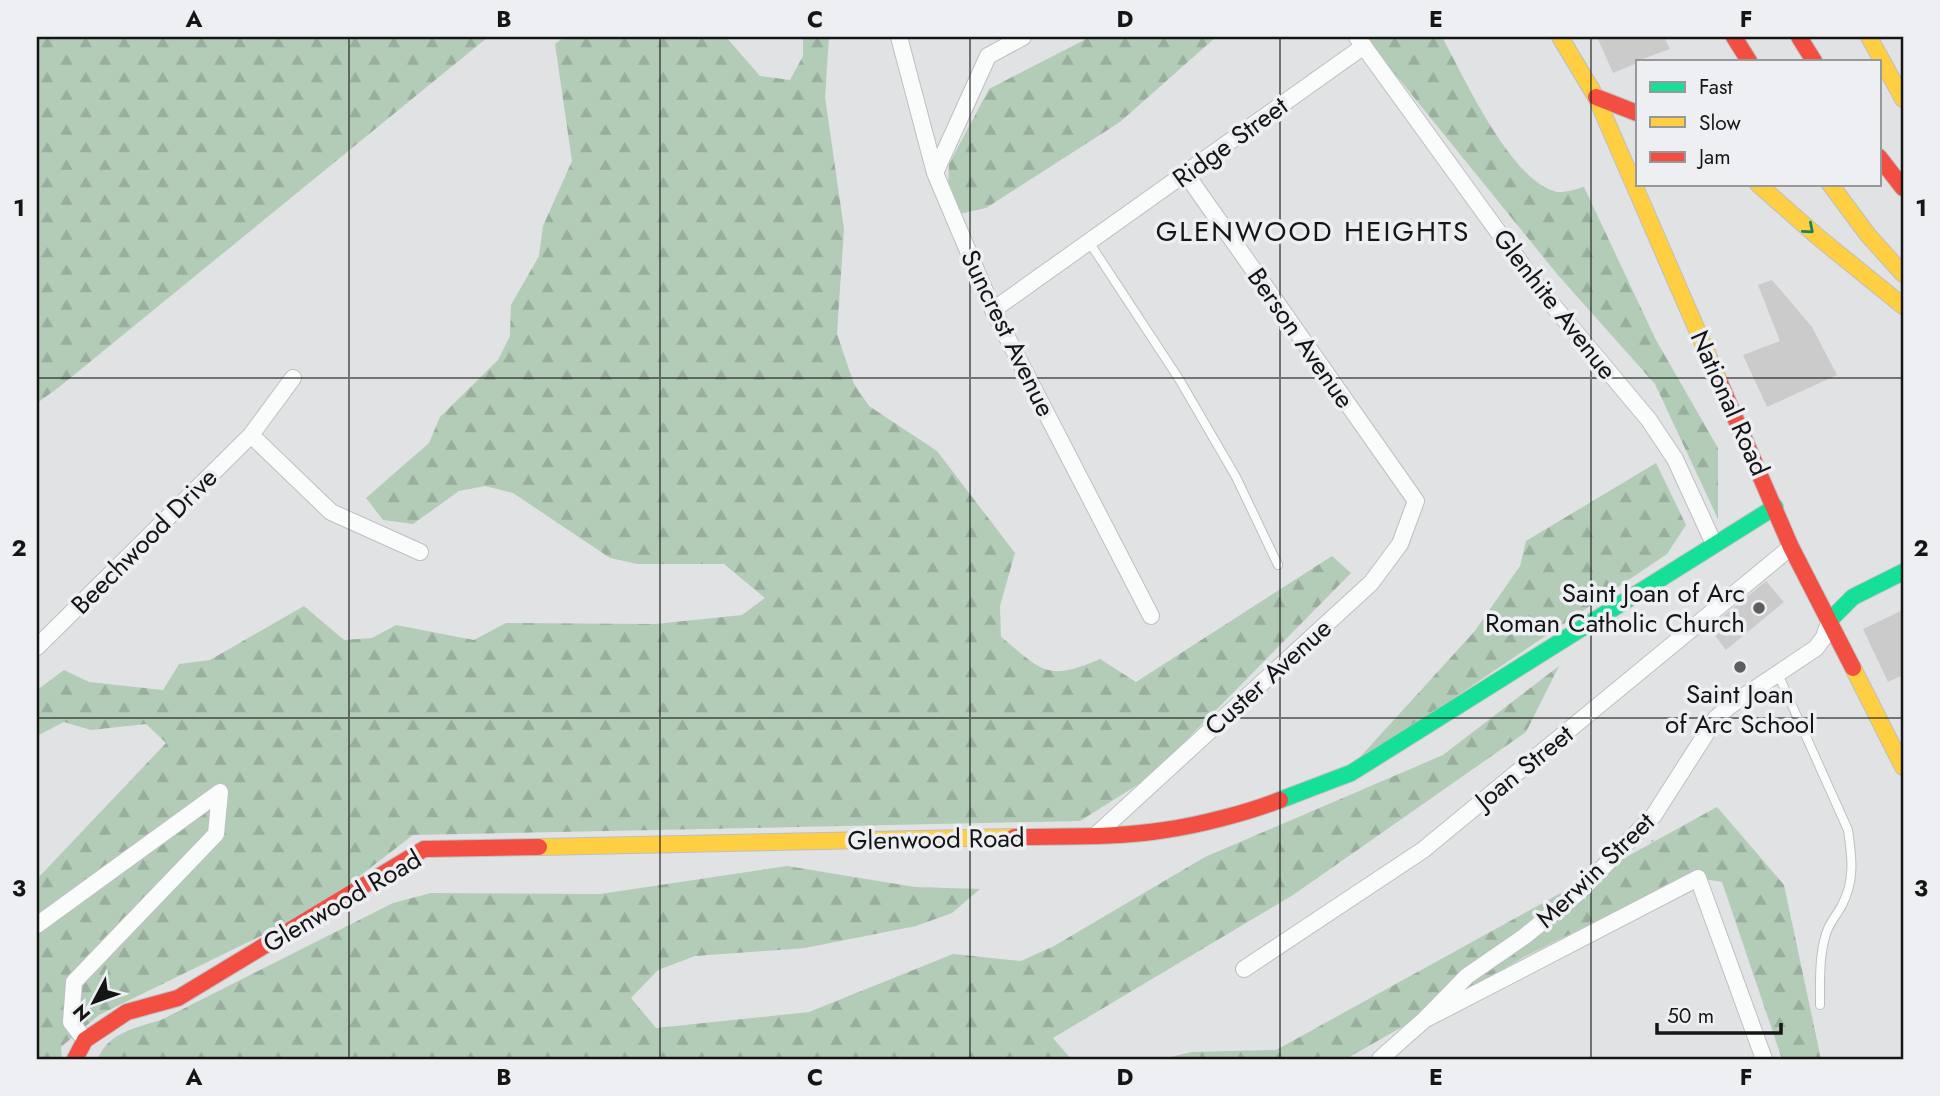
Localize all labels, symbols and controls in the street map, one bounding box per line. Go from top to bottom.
text: A [185,2,203,36]
text: B [496,2,512,36]
text: C [807,2,823,36]
text: D [1117,2,1134,36]
text: E [1429,2,1443,36]
text: F [1740,2,1752,36]
legend [1636,60,1881,186]
text: Fast [1699,72,1732,102]
street label: Ridge Street [1165,87,1296,197]
text: Slow [1699,108,1741,138]
text: Jam [1696,142,1731,172]
text: 1 [13,191,25,225]
text: 1 [1915,191,1927,225]
district label: GLENWOOD HEIGHTS [1156,211,1470,252]
street label: Glenhite Avenue [1484,221,1626,387]
one-way arrow [1801,221,1814,233]
street label: Suncrest Avenue [951,243,1065,423]
street label: Berson Avenue [1238,260,1364,416]
street label: National Road [1681,324,1779,482]
street label: Beechwood Drive [62,459,226,623]
text: 2 [11,531,27,565]
text: 2 [1913,531,1929,565]
place label: Saint Joan of Arc Roman Catholic Church [1485,574,1745,642]
marker: Saint Joan of Arc Roman Catholic Church [1751,600,1767,616]
street label: Custer Avenue [1196,610,1340,744]
marker: Saint Joan of Arc School [1732,659,1748,675]
place label: Saint Joan of Arc School [1665,675,1815,743]
street label: Joan Street [1464,715,1582,820]
street label: Merwin Street [1527,803,1663,936]
street label: Glenwood Road [847,818,1025,860]
street label: Glenwood Road [256,840,428,962]
text: 3 [12,871,26,905]
text: 3 [1914,871,1928,905]
north arrow [60,967,130,1036]
scale bar [1657,991,1781,1035]
text: N [66,998,97,1027]
text: 50 m [1667,1001,1714,1031]
text: A [185,1060,203,1094]
text: B [496,1060,512,1094]
text: C [807,1060,823,1094]
text: D [1117,1060,1134,1094]
text: E [1429,1060,1443,1094]
text: F [1740,1060,1752,1094]

